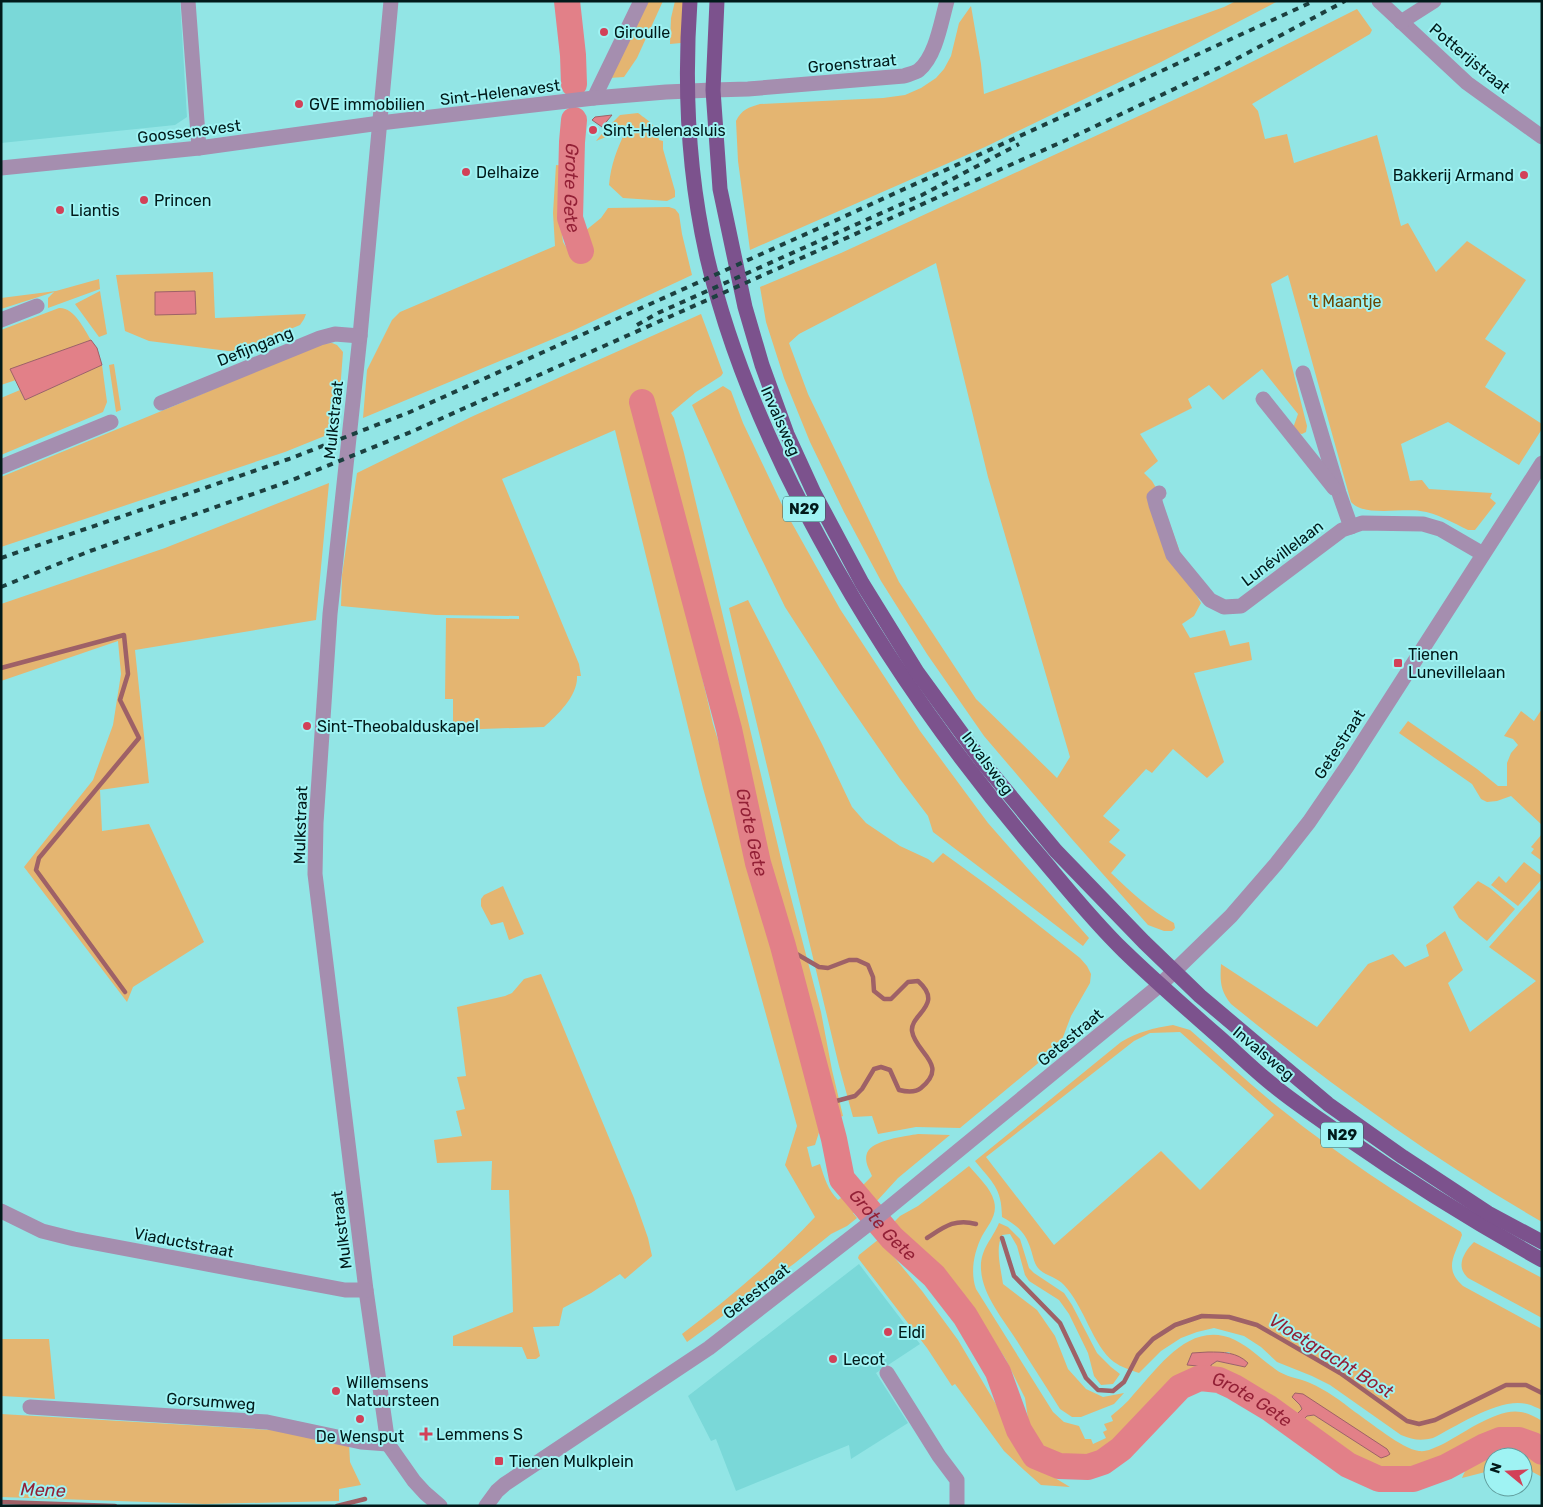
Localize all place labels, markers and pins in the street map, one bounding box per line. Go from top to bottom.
place label: Giroulle [614,23,670,42]
marker: Giroulle [598,26,610,38]
place label: GVE immobilien [309,95,425,114]
marker: GVE immobilien [293,98,305,110]
place label: Sint-Helenasluis [603,121,726,140]
marker: Sint-Helenasluis [587,124,599,136]
place label: Delhaize [476,163,539,182]
marker: Delhaize [460,166,472,178]
place label: Bakkerij Armand [1393,166,1514,185]
marker: Bakkerij Armand [1518,169,1530,181]
place label: Princen [154,191,211,210]
marker: Princen [138,194,150,206]
place label: Liantis [70,201,120,220]
marker: Liantis [54,204,66,216]
place label: Tienen Lunevillelaan [1408,645,1505,682]
marker: Tienen Lunevillelaan [1392,657,1404,669]
place label: Sint-Theobalduskapel [317,717,479,736]
marker: Sint-Theobalduskapel [301,720,313,732]
place label: Eldi [898,1323,925,1342]
marker: Eldi [882,1326,894,1338]
place label: Lecot [843,1350,885,1369]
marker: Lecot [827,1353,839,1365]
place label: Willemsens Natuursteen [346,1373,440,1410]
marker: Willemsens Natuursteen [330,1385,342,1397]
marker: De Wensput [354,1413,366,1425]
place label: Lemmens S [436,1425,523,1444]
place label: De Wensput [316,1427,404,1446]
marker: Lemmens S [420,1428,432,1440]
place label: Tienen Mulkplein [509,1452,634,1471]
marker: Tienen Mulkplein [493,1455,505,1467]

